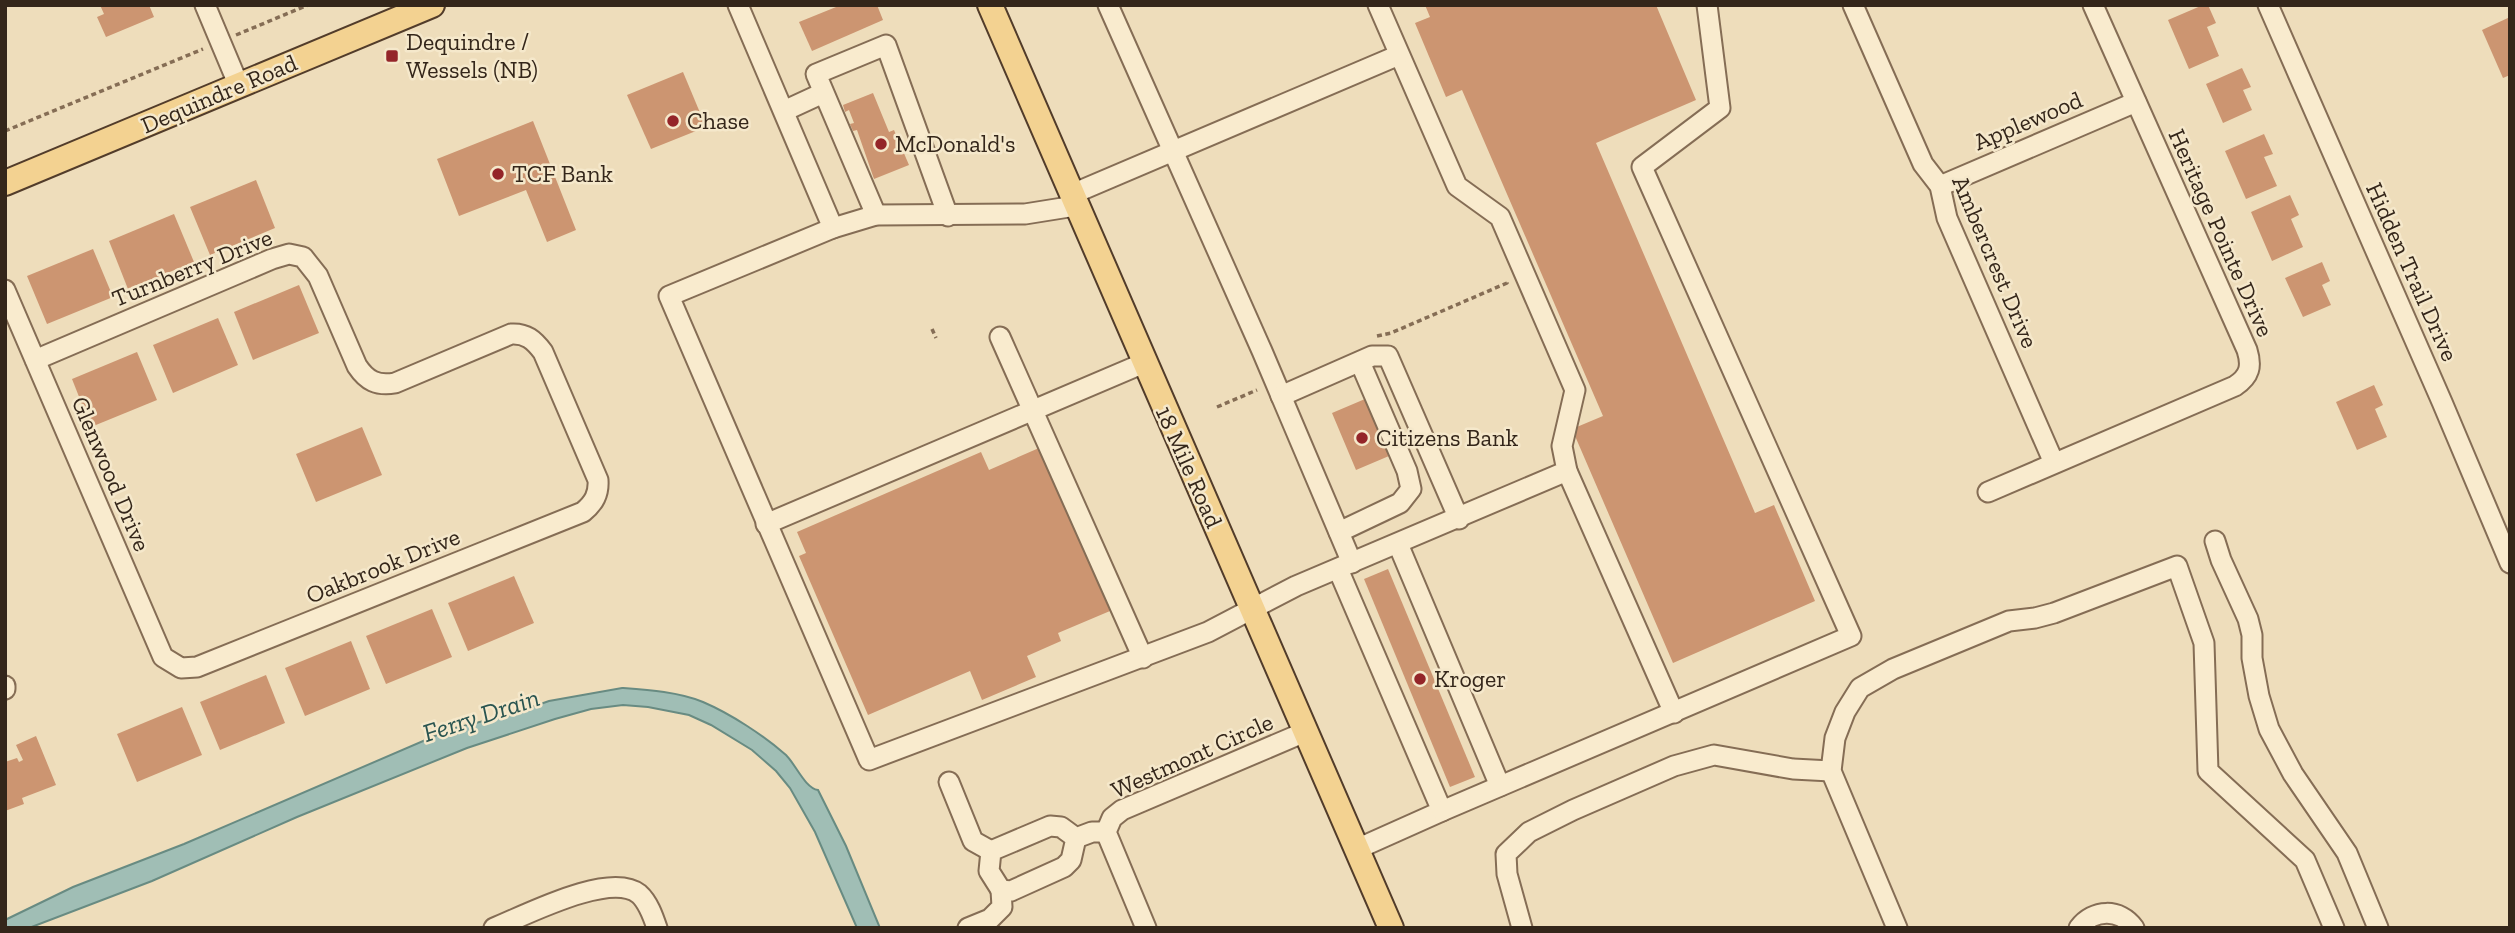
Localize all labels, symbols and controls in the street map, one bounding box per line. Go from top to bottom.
place label: Dequindre / Wessels (NB) [406,27,538,84]
street label: Dequindre Road [136,48,301,139]
marker: Dequindre / Wessels (NB) [384,48,400,64]
street label: Applewood [1969,85,2086,156]
place label: Chase [687,106,749,135]
marker: Chase [665,113,681,129]
street label: Heritage Pointe Drive [2163,124,2280,341]
place label: McDonald's [895,129,1015,158]
marker: McDonald's [873,136,889,152]
place label: TCF Bank [512,159,614,188]
marker: TCF Bank [490,166,506,182]
street label: Ambercrest Drive [1946,171,2045,352]
street label: Hidden Trail Drive [2360,178,2465,366]
street label: Turnberry Drive [108,222,276,313]
street label: Glenwood Drive [66,392,157,556]
street label: 18 Mile Road [1150,401,1229,532]
place label: Citizens Bank [1376,423,1519,452]
marker: Citizens Bank [1354,430,1370,446]
street label: Oakbrook Drive [302,521,464,610]
place label: Kroger [1434,664,1506,693]
marker: Kroger [1412,671,1428,687]
water label: Ferry Drain [419,681,543,749]
street label: Westmont Circle [1106,707,1277,804]

